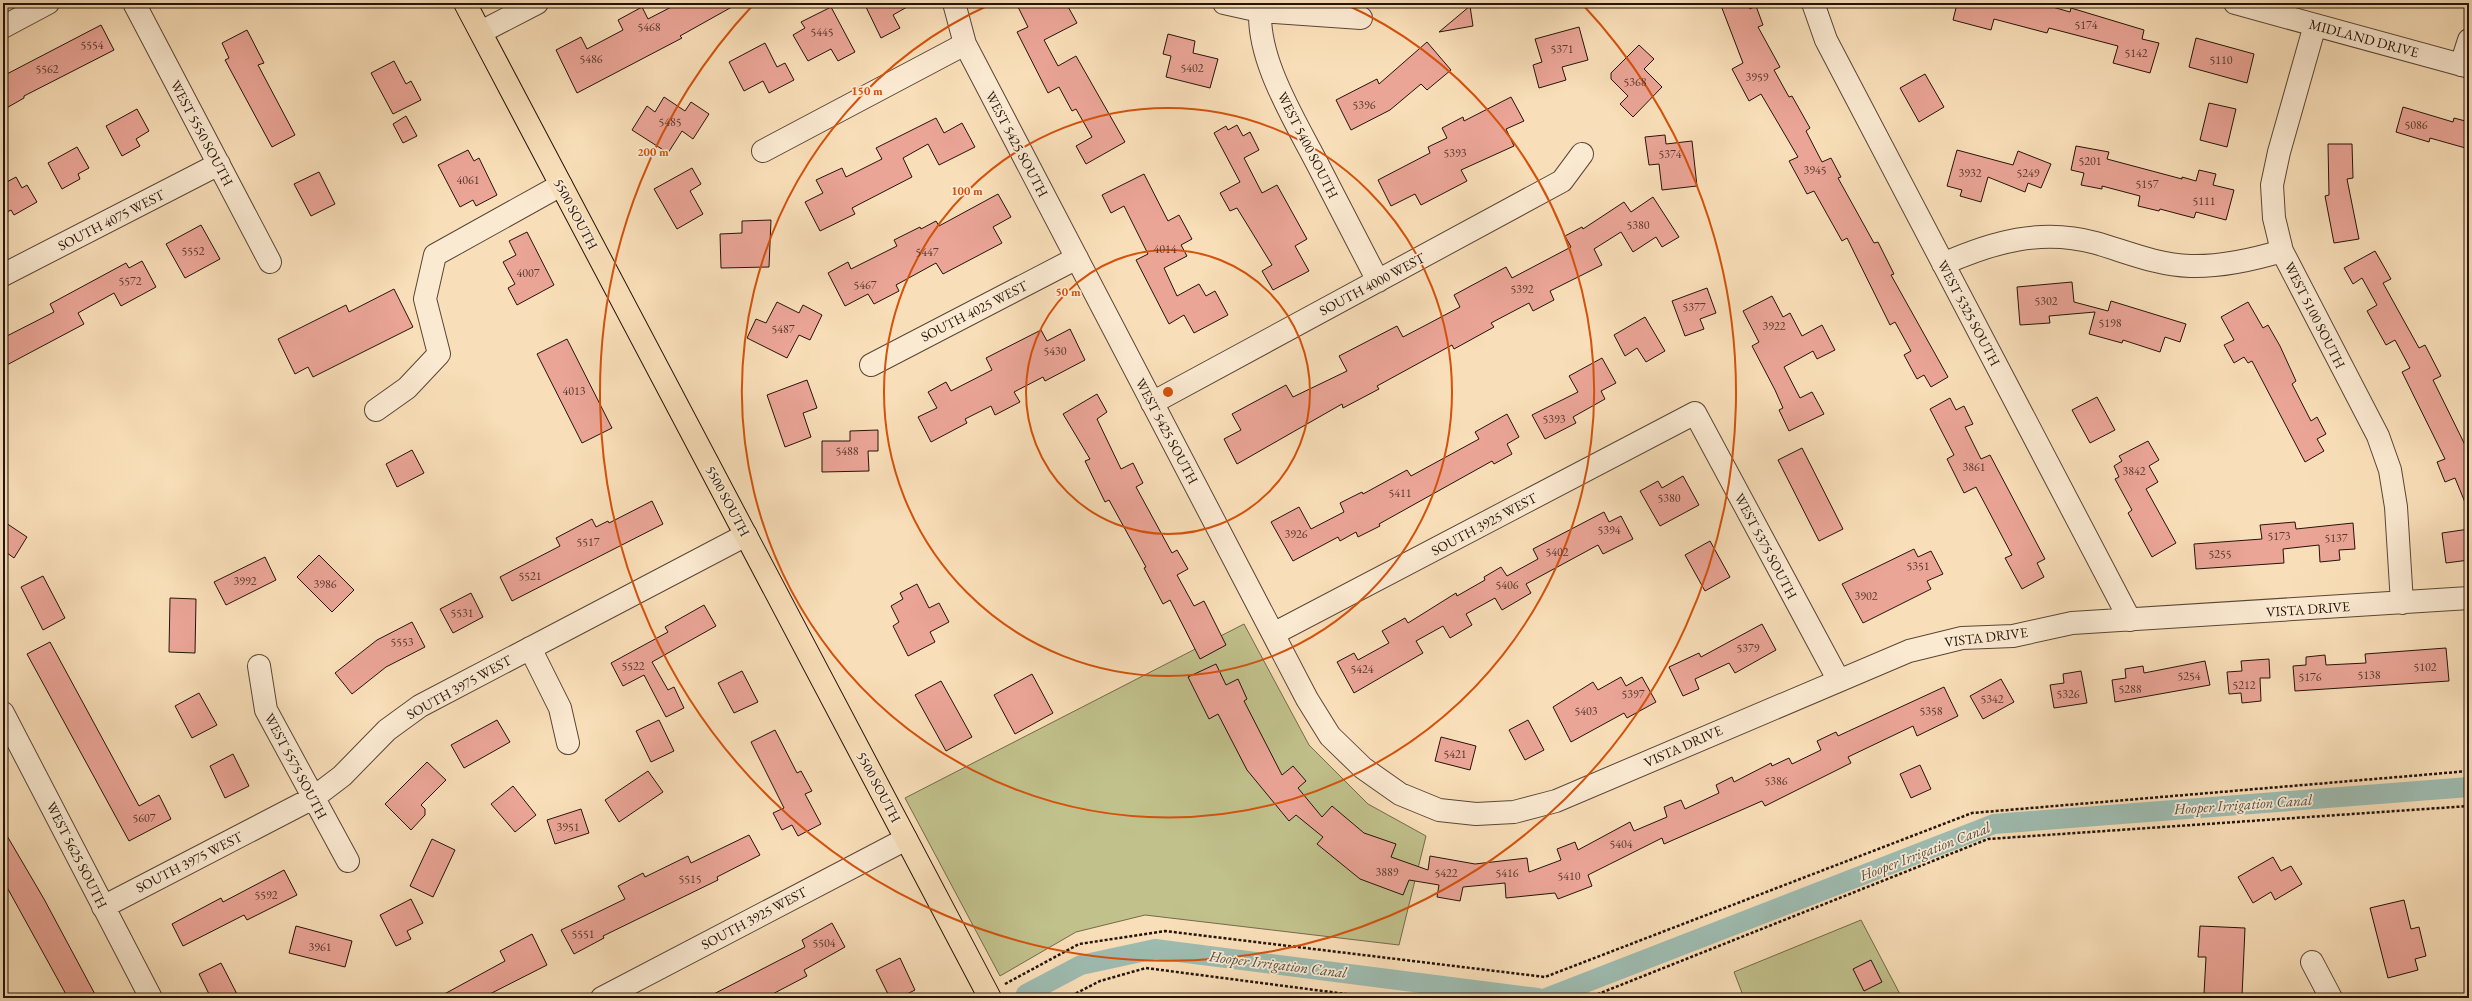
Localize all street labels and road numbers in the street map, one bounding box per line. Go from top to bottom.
street label: MIDLAND DRIVE [2307,15,2421,61]
street label: WEST 5550 SOUTH [167,77,237,189]
street label: WEST 5425 SOUTH [982,88,1052,200]
street label: WEST 5400 SOUTH [1273,89,1343,201]
street label: 5500 SOUTH [550,175,602,253]
street label: SOUTH 4075 WEST [55,185,168,255]
street label: SOUTH 4000 WEST [1316,248,1429,319]
street label: WEST 5325 SOUTH [1934,257,2004,369]
street label: WEST 5100 SOUTH [2280,259,2350,371]
street label: SOUTH 4025 WEST [918,276,1031,346]
street label: WEST 5425 SOUTH [1132,375,1202,487]
street label: 5500 SOUTH [702,462,754,540]
street label: SOUTH 3925 WEST [1428,488,1541,559]
street label: WEST 5375 SOUTH [1731,490,1801,602]
street label: VISTA DRIVE [2265,597,2351,621]
street label: VISTA DRIVE [1943,623,2029,651]
street label: SOUTH 3975 WEST [403,650,515,723]
street label: WEST 5575 SOUTH [261,710,331,822]
street label: VISTA DRIVE [1641,721,1725,771]
street label: 5500 SOUTH [853,748,905,826]
street label: WEST 5625 SOUTH [42,799,112,911]
street label: SOUTH 3975 WEST [133,827,246,897]
street label: SOUTH 3925 WEST [698,882,811,953]

